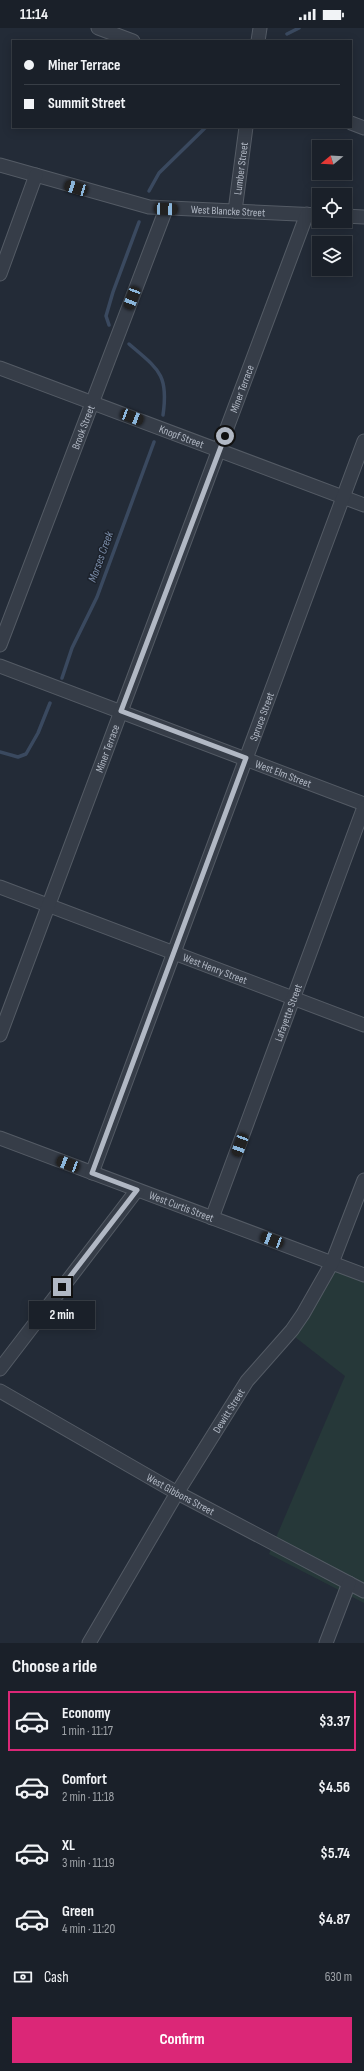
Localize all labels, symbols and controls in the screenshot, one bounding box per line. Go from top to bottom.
text: 11:14 [20,5,48,24]
text: Miner Terrace [48,56,121,75]
text: Summit Street [48,94,125,113]
north arrow [312,140,352,180]
map controls [312,140,352,276]
street label: Lumber Street [231,141,251,195]
car [63,179,89,197]
button: locate [312,188,352,228]
street label: West Blancke Street [191,202,266,219]
car [154,203,178,215]
button: layers [312,236,352,276]
car [122,285,142,311]
street label: Miner Terrace [227,363,257,414]
street label: Brook Street [69,403,97,451]
car [119,407,145,427]
street label: Knopf Street [157,422,206,451]
route start [216,427,234,445]
water label: Morses Creek [85,529,117,584]
street label: Spruce Street [247,690,277,743]
street label: Miner Terrace [92,723,122,774]
street label: West Elm Street [253,757,314,790]
street label: West Henry Street [181,950,250,987]
street label: Lafayette Street [271,982,305,1043]
car [230,1132,250,1158]
car [55,1154,81,1174]
street label: West Curtis Street [147,1188,216,1225]
car [259,1230,285,1250]
route end [53,1278,71,1296]
callout: 2 min [29,1301,95,1329]
text: 2 min [50,1307,74,1323]
street label: Dewitt Street [210,1386,247,1435]
street label: West Gibbons Street [144,1470,217,1518]
text: Choose a ride [12,1656,97,1677]
icon: car [14,1703,50,1739]
text: Economy [62,1704,111,1723]
text: $3.37 [319,1712,350,1731]
text: 1 min · 11:17 [62,1723,113,1739]
icon: car [14,1769,50,1805]
text: Comfort [62,1770,107,1789]
text: $4.56 [318,1778,350,1797]
text: 2 min · 11:18 [62,1789,114,1805]
icon: car [14,1835,50,1871]
text: XL [62,1836,75,1855]
text: $5.74 [320,1844,350,1863]
text: 3 min · 11:19 [62,1855,114,1871]
icon: car [14,1901,50,1937]
text: Green [62,1902,94,1921]
text: $4.87 [318,1910,350,1929]
text: 4 min · 11:20 [62,1921,115,1937]
icon: cash [12,1966,34,1988]
text: Cash [44,1968,69,1987]
text: 630 m [325,1969,352,1985]
button: Confirm [12,2017,352,2063]

